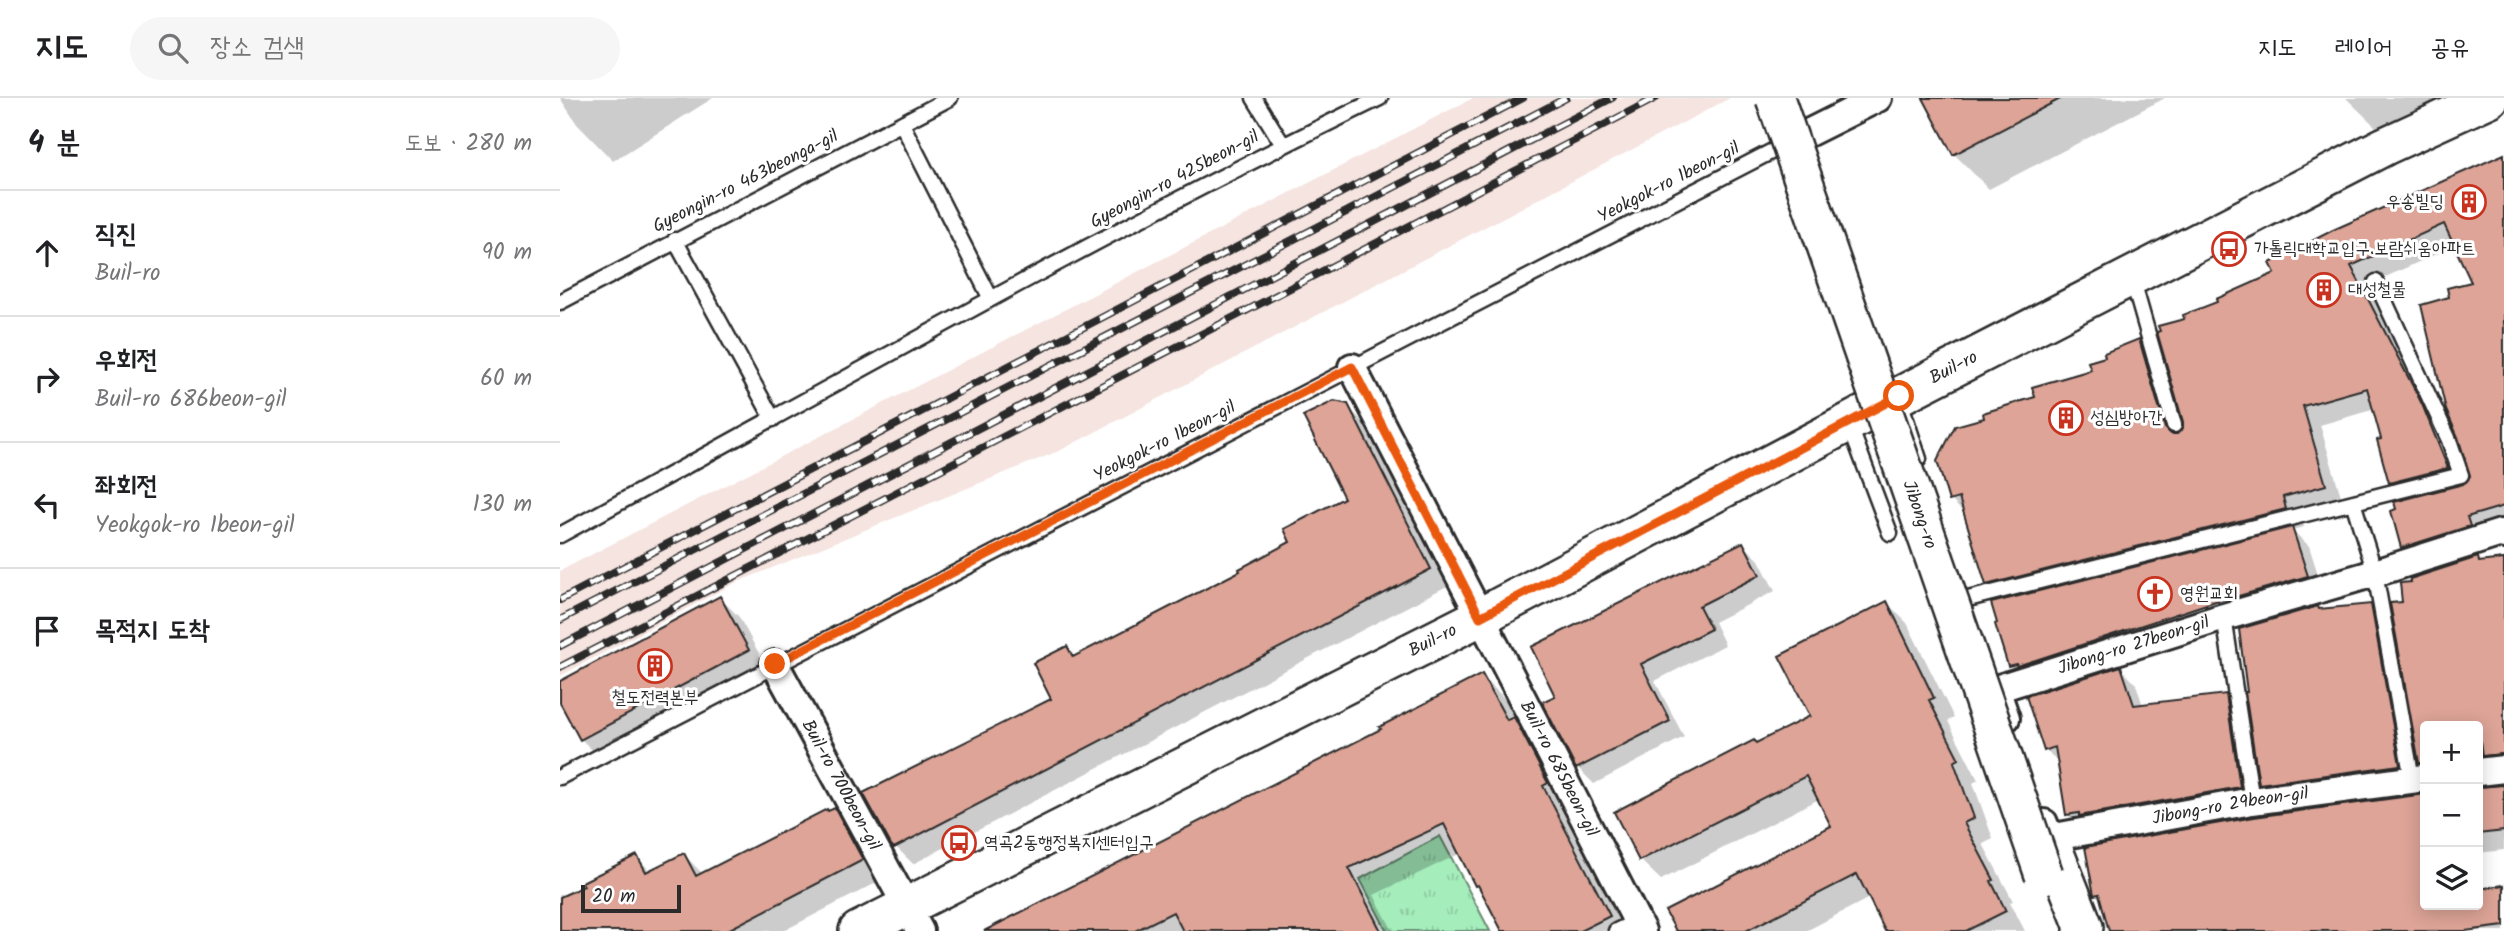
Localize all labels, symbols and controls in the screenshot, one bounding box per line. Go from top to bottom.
search box [130,17,620,80]
text: 지도 [35,22,88,75]
text: 장소 검색 [210,27,304,69]
icon: search [154,29,192,67]
text: 지도 [2258,29,2296,68]
text: 레이어 [2334,29,2392,68]
text: 공유 [2430,29,2469,68]
text: 4 분 [28,120,80,168]
street label: Gyeongin-ro 463beonga-gil [648,122,845,242]
street label: Gyeongin-ro 425beon-gil [1085,123,1265,237]
text: 도보 · 280 m [405,126,532,162]
street label: Yeokgok-ro 1beon-gil [1593,134,1746,231]
building icon: 우송빌딩 [2450,183,2488,221]
place label: 우송빌딩 [2386,188,2444,217]
text: 직진 [95,214,137,256]
bus stop icon: 가톨릭대학교입구.보람쉬움아파트 [2210,230,2248,268]
icon: ahead [28,234,66,272]
text: 90 m [482,235,532,271]
place label: 가톨릭대학교입구.보람쉬움아파트 [2254,235,2476,264]
text: Buil-ro [95,256,160,292]
building icon: 대성철물 [2305,271,2343,309]
place label: 대성철물 [2348,276,2406,305]
text: 우회전 [95,340,158,382]
street label: Buil-ro [1924,343,1983,392]
icon: right [28,360,66,398]
text: 60 m [480,361,532,397]
route start [1883,380,1914,411]
text: Buil-ro 686beon-gil [95,382,287,418]
street label: Yeokgok-ro 1beon-gil [1089,393,1242,490]
building icon: 성심방아간 [2047,399,2085,437]
place label: 성심방아간 [2090,404,2163,433]
text: 좌회전 [95,466,158,508]
street label: Jibong-ro [1894,476,1945,553]
icon: left [28,486,66,524]
text: 130 m [473,487,532,523]
text: Yeokgok-ro 1beon-gil [95,508,295,544]
church icon: 영원교회 [2136,575,2174,613]
place label: 영원교회 [2180,580,2238,609]
street label: Jibong-ro 27beon-gil [2054,608,2214,683]
text: 목적지 도착 [95,610,210,652]
icon: arrive [28,612,66,650]
street label: Buil-ro [1403,616,1462,665]
building icon: 철도전력본부 [636,647,674,685]
route end [759,648,790,679]
place label: 철도전력본부 [612,684,698,713]
street label: Buil-ro 685beon-gil [1512,696,1606,843]
street label: Buil-ro 700beon-gil [793,714,889,857]
map controls [2420,721,2483,910]
button: + [2420,721,2483,784]
street label: Jibong-ro 29beon-gil [2150,779,2311,833]
button: − [2420,784,2483,847]
bus stop icon: 역곡2동행정복지센터입구 [940,824,978,862]
place label: 역곡2동행정복지센터입구 [984,829,1154,858]
button: layers [2420,847,2483,910]
scale bar [581,882,681,914]
text: 20 m [592,882,635,912]

